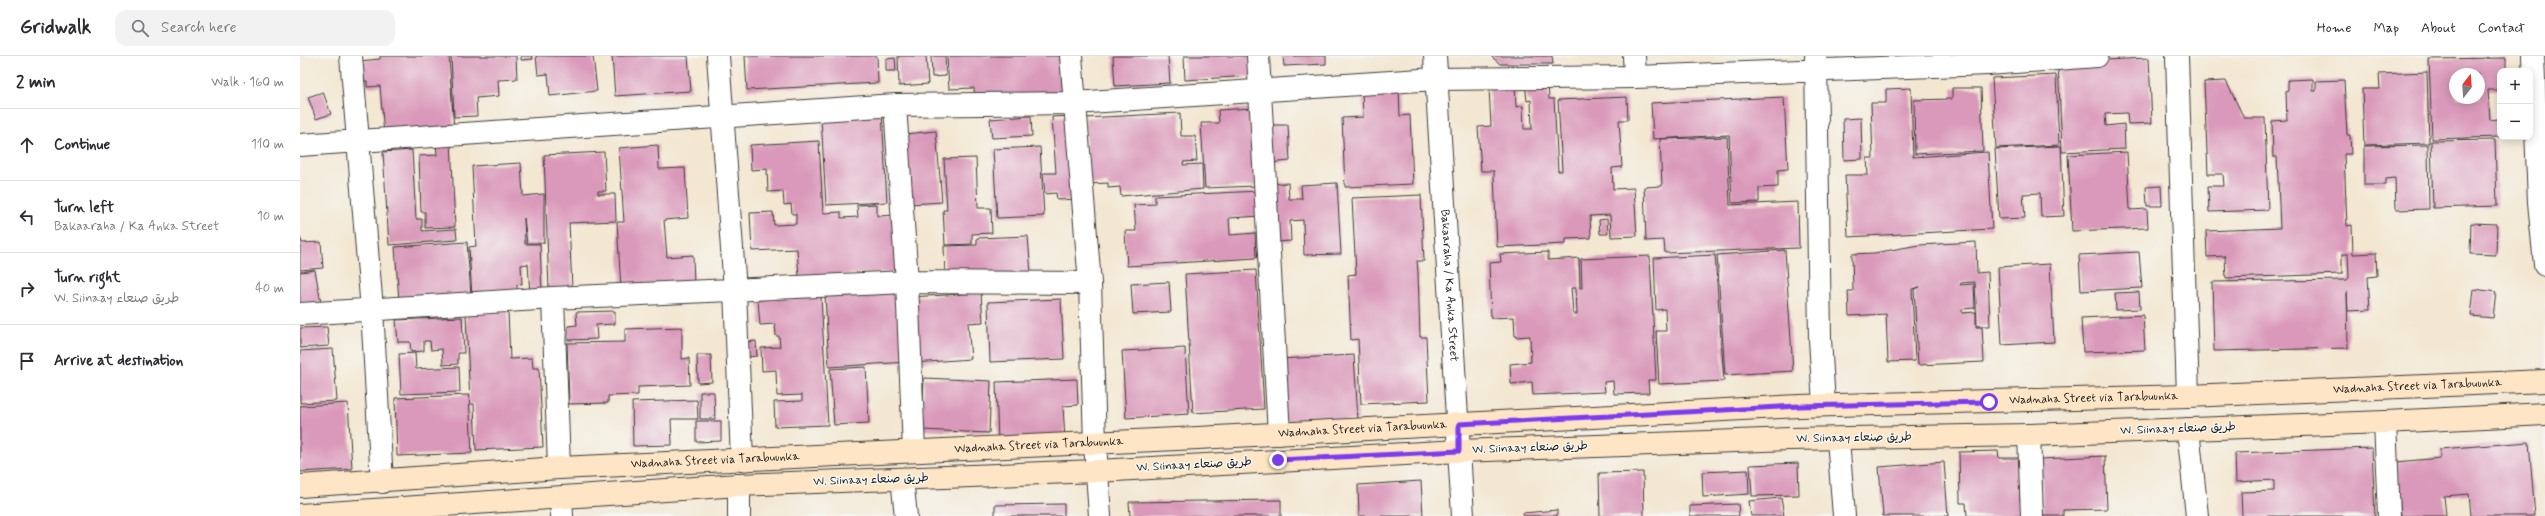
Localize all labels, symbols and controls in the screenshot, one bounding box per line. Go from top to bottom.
search box [115,10,395,46]
text: Gridwalk [20,15,91,40]
icon: search [129,17,151,39]
text: Search here [161,18,237,38]
text: Home [2317,19,2351,37]
text: Map [2373,19,2399,37]
text: About [2421,19,2456,37]
text: Contact [2478,19,2525,37]
north arrow [2449,68,2485,104]
map controls [2497,68,2533,140]
button: + [2497,68,2533,104]
text: 2 min [16,71,56,93]
text: Walk · 160 m [211,74,284,91]
button: − [2497,104,2533,140]
icon: ahead [16,134,38,156]
text: Continue [54,135,110,155]
text: 110 m [251,136,284,153]
text: Turn left [54,198,114,218]
icon: left [16,206,38,228]
text: 10 m [257,208,284,225]
street label: Bakaaraha / Ka Anka Street [1436,209,1462,363]
text: Bakaaraha / Ka Anka Street [54,218,219,235]
text: Turn right [54,268,121,288]
icon: right [16,278,38,300]
text: 40 m [255,280,284,297]
text: W. Siinaay طريق صنعاء [54,290,179,307]
icon: arrive [16,350,38,372]
text: Arrive at destination [54,351,183,371]
street label: Wadnaha Street via Tarabuunka [2333,375,2503,398]
street label: Wadnaha Street via Tarabuunka [2009,388,2179,409]
route start [1980,393,1998,411]
street label: Wadnaha Street via Tarabuunka [1278,417,1448,442]
street label: W. Siinaay طريق صنعاء [2120,419,2236,439]
street label: W. Siinaay طريق صنعاء [1796,429,1912,447]
street label: Wadnaha Street via Tarabuunka [954,433,1124,457]
street label: W. Siinaay طريق صنعاء [1472,438,1588,458]
street label: Wadnaha Street via Tarabuunka [630,449,801,473]
route end [1269,451,1287,469]
street label: W. Siinaay طريق صنعاء [1136,454,1252,476]
street label: W. Siinaay طريق صنعاء [813,470,929,490]

